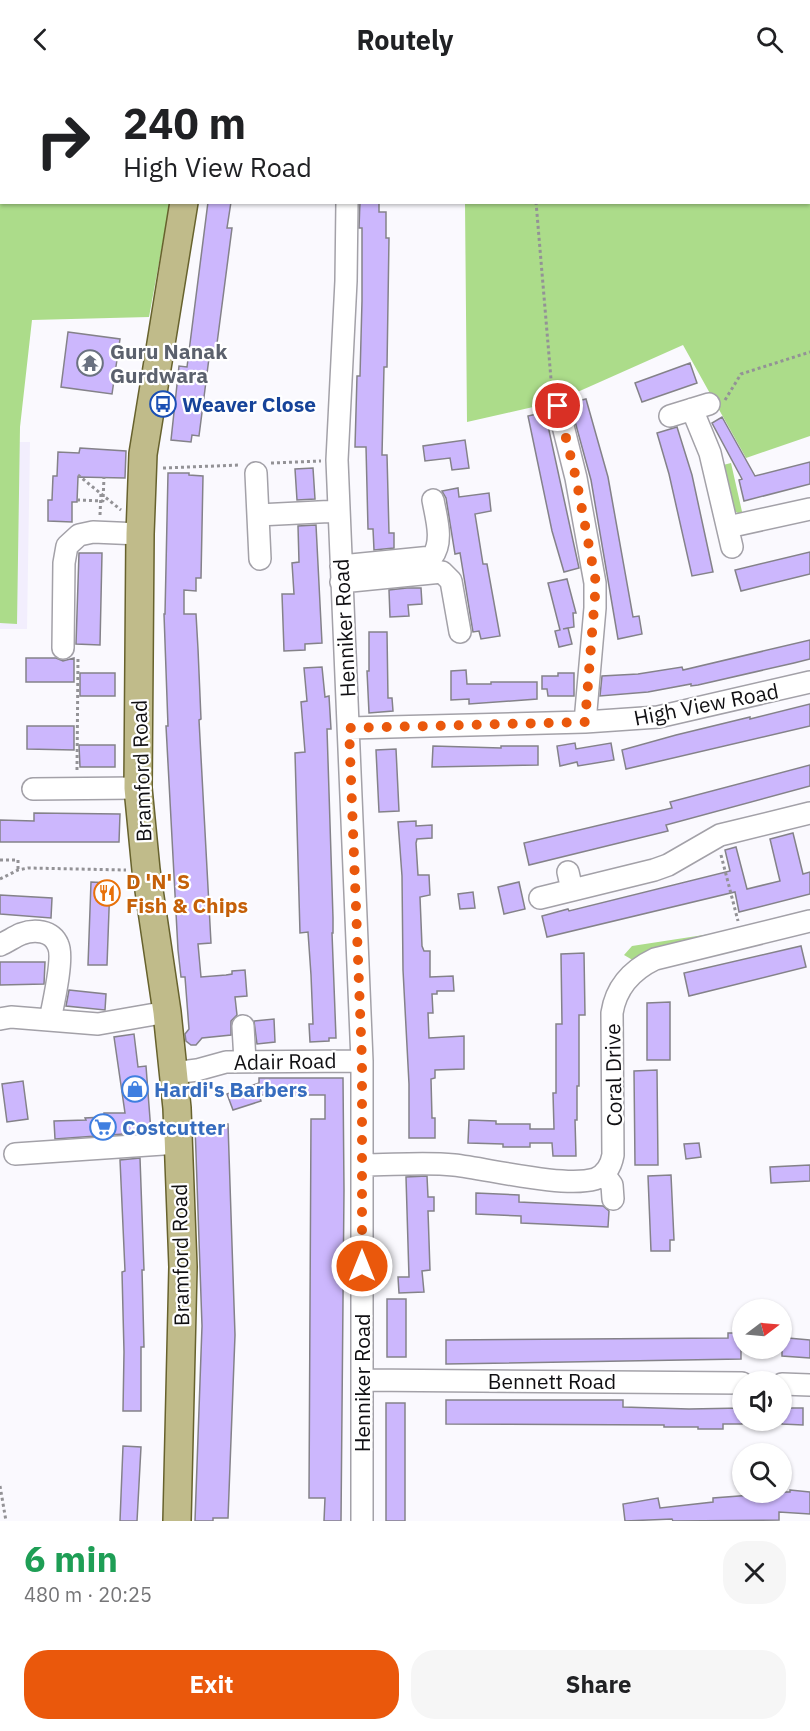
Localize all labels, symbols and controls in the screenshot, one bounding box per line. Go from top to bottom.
text: Routely [357,22,453,57]
icon: back [24,23,57,56]
icon: search [753,23,786,56]
text: 240 m [123,96,246,151]
icon: right [24,102,102,180]
text: High View Road [123,149,312,184]
place label: Guru Nanak Gurdwara [110,337,228,389]
temple icon: Guru Nanak Gurdwara [75,348,105,378]
pin [532,380,583,431]
bus stop icon: Weaver Close [148,389,178,419]
icon: arrive [541,389,574,422]
place label: Weaver Close [182,390,316,418]
street label: Henniker Road [326,558,362,698]
street label: High View Road [631,676,781,732]
street label: Bramford Road [125,699,157,843]
place label: D 'N' S Fish & Chips [126,867,248,919]
restaurant icon: D 'N' S Fish & Chips [92,878,122,908]
street label: Coral Drive [598,1023,628,1127]
street label: Adair Road [233,1046,337,1076]
shop icon: Hardi's Barbers [120,1074,150,1104]
place label: Hardi's Barbers [154,1075,308,1103]
supermarket icon: Costcutter [88,1112,118,1142]
place label: Costcutter [122,1113,226,1141]
street label: Bramford Road [165,1184,195,1326]
position arrow [330,1234,394,1298]
north arrow [732,1299,792,1359]
map controls [732,1299,792,1503]
street label: Henniker Road [348,1314,376,1452]
street label: Bennett Road [488,1367,616,1395]
button: sound [732,1371,792,1431]
button: search [732,1443,792,1503]
text: 6 min [24,1535,118,1582]
button: close [723,1541,786,1604]
text: 480 m · 20:25 [24,1581,152,1608]
button: Exit [24,1650,399,1719]
button: Share [411,1650,786,1719]

